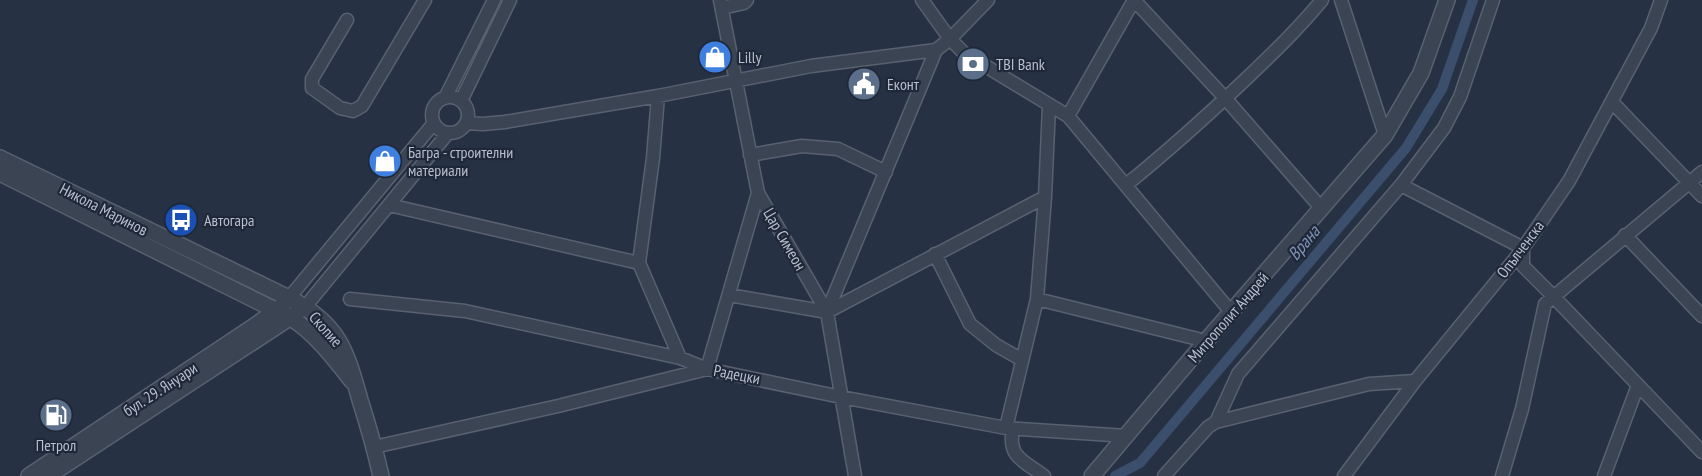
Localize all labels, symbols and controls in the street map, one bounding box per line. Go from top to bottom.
shop icon: Lilly [697,39,733,75]
bank icon: TBI Bank [955,46,991,82]
place label: Lilly [738,47,762,67]
place label: TBI Bank [996,54,1046,74]
public building icon: Еконт [846,66,882,102]
place label: Еконт [887,74,920,94]
place label: Багра - строителни материали [408,142,513,180]
shop icon: Багра - строителни материали [367,143,403,179]
street label: Никола Маринов [57,178,151,240]
bus stop icon: Автогара [163,202,199,238]
street label: Цар Симеон [759,204,811,274]
place label: Автогара [204,210,254,230]
street label: Опълченска [1492,216,1548,282]
water label: Врана [1282,220,1325,265]
street label: Митрополит Андрей [1183,268,1273,366]
street label: Скопие [305,307,347,351]
street label: бул. 29. Януари [119,358,201,420]
street label: Радецки [712,360,762,388]
fuel station icon: Петрол [38,397,74,433]
place label: Петрол [36,435,76,455]

